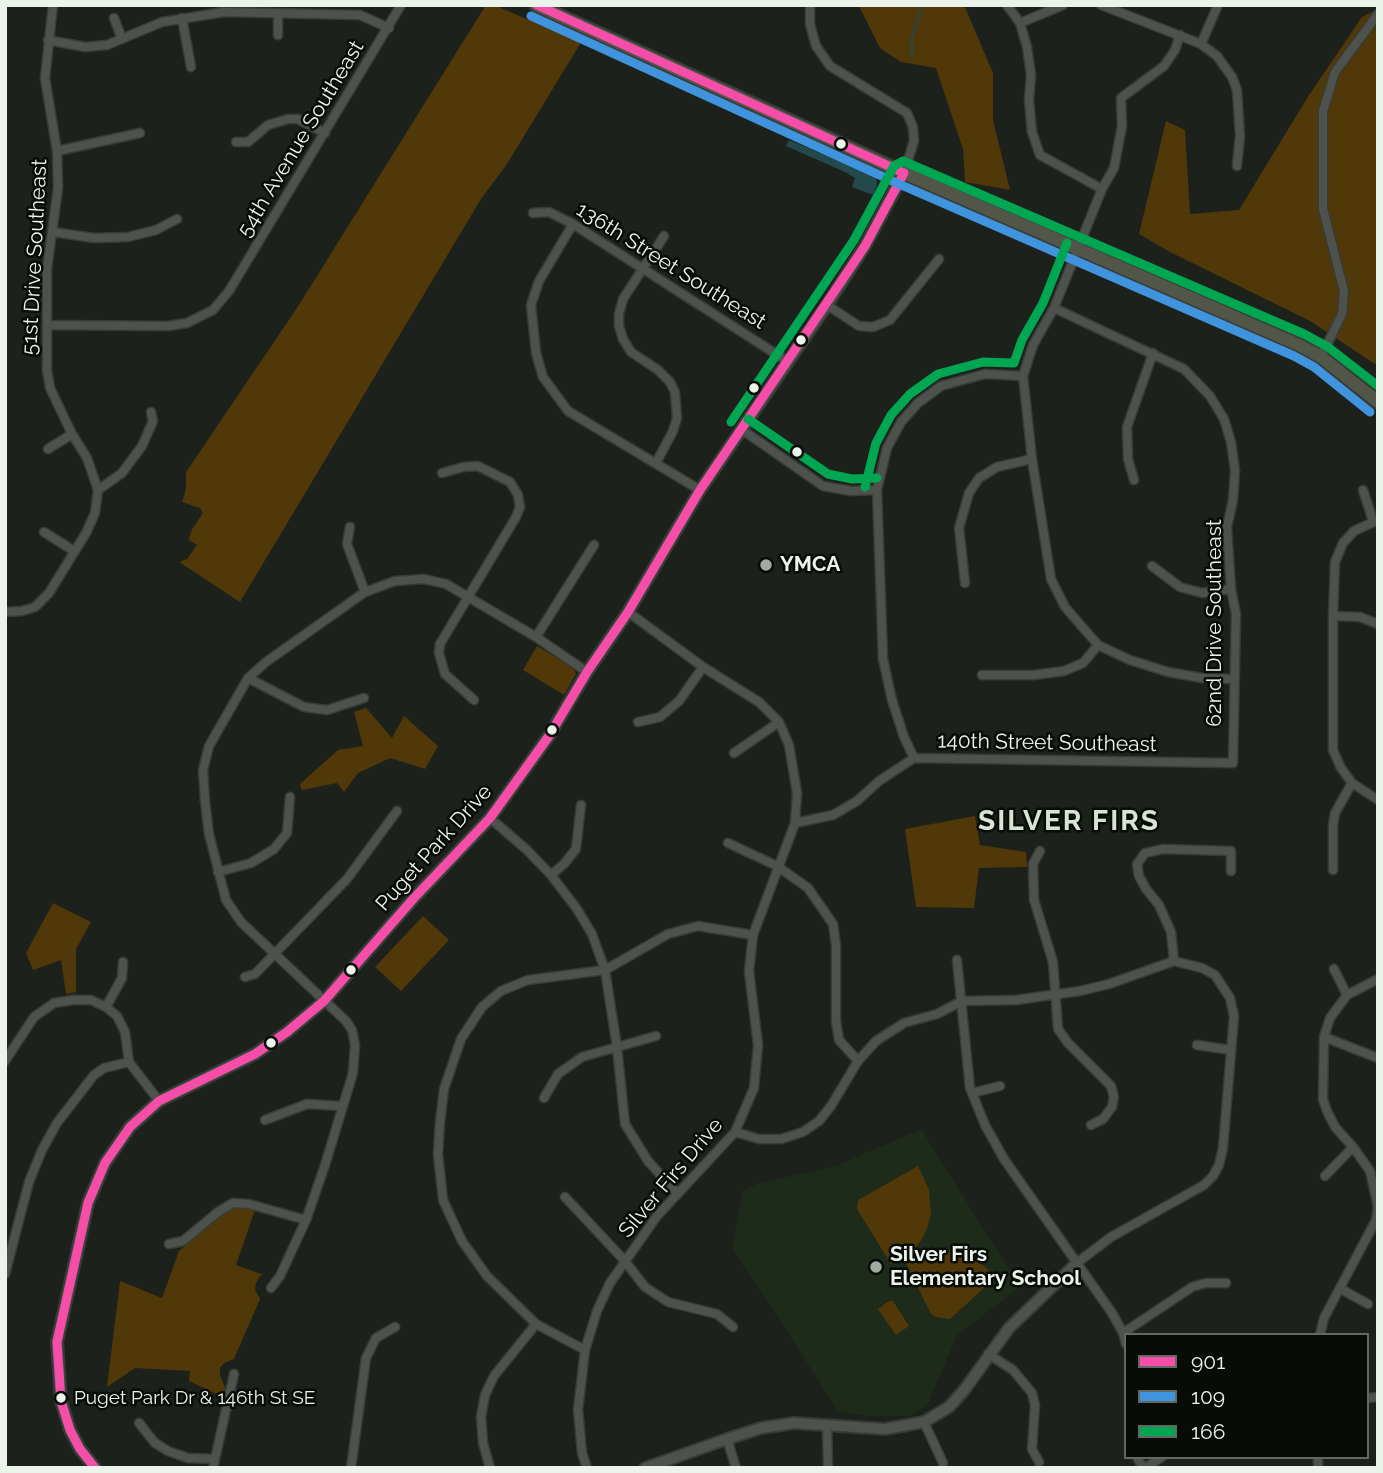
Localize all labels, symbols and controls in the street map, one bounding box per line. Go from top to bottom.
street label: 54th Avenue Southeast [232,36,370,242]
unlabelled marker [834,137,848,151]
street label: 51st Drive Southeast [17,158,53,356]
street label: 136th Street Southeast [571,197,771,335]
unlabelled marker [794,333,808,347]
unlabelled marker [747,381,761,395]
unlabelled marker [790,445,804,459]
street label: 62nd Drive Southeast [1202,519,1228,727]
place label: YMCA [780,552,840,578]
marker: YMCA [758,557,774,573]
unlabelled marker [545,723,559,737]
street label: 140th Street Southeast [937,728,1157,758]
street label: Puget Park Drive [371,780,497,916]
district label: SILVER FIRS [979,805,1159,839]
unlabelled marker [344,963,358,977]
unlabelled marker [264,1036,278,1050]
street label: Silver Firs Drive [614,1113,728,1243]
place label: Silver Firs Elementary School [890,1242,1081,1292]
marker: Silver Firs Elementary School [868,1259,884,1275]
legend [1124,1333,1369,1459]
text: 901 [1191,1349,1225,1374]
text: 109 [1191,1384,1225,1409]
place label: Puget Park Dr & 146th St SE [74,1387,315,1409]
marker: Puget Park Dr & 146th St SE [54,1391,68,1405]
text: 166 [1191,1419,1225,1444]

